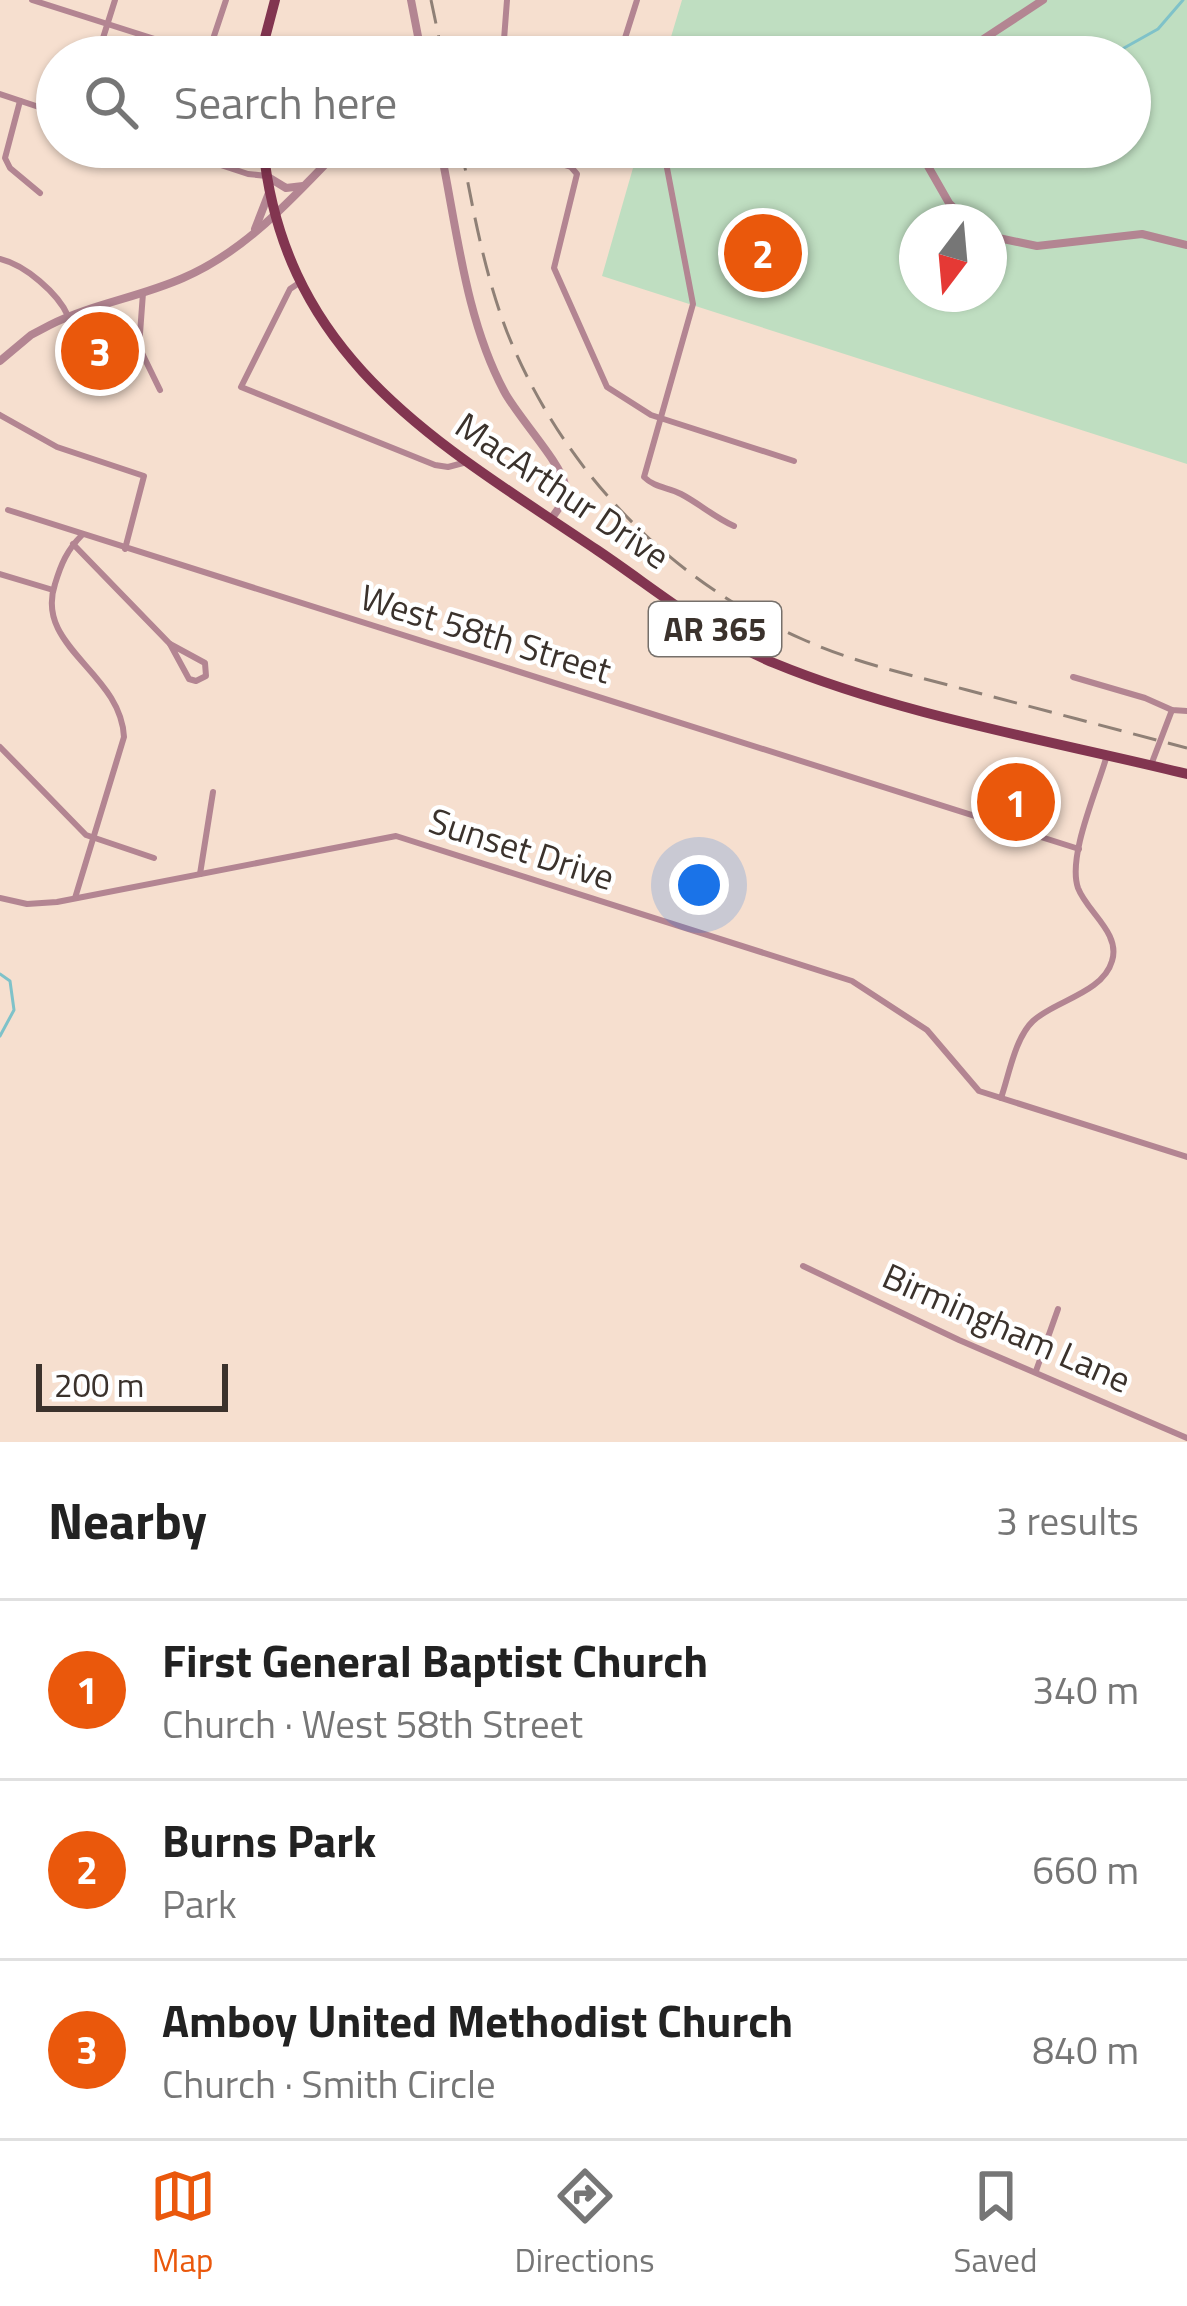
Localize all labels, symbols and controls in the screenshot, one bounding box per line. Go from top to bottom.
search box [36,36,1151,168]
text: Search here [174,68,397,136]
icon: search [78,69,144,135]
north arrow [899,204,1007,312]
pin: 2 [724,208,802,298]
pin: 3 [61,306,139,396]
street label: MacArthur Drive [445,398,681,582]
street label: West 58th Street [354,569,619,697]
road number: AR 365 [649,602,781,656]
pin: 1 [977,757,1055,847]
street label: Sunset Drive [422,792,622,904]
your location [669,855,729,915]
street label: Birmingham Lane [874,1248,1140,1406]
scale bar [36,1358,228,1411]
text: 200 m [54,1360,144,1410]
text: Nearby [48,1481,207,1559]
text: 3 results [996,1491,1139,1550]
text: First General Baptist Church [162,1626,708,1694]
text: 1 [76,1660,98,1719]
text: 340 m [1032,1660,1139,1719]
text: Church · West 58th Street [162,1694,583,1753]
text: Burns Park [162,1806,376,1874]
text: 2 [76,1840,98,1899]
text: 660 m [1032,1840,1139,1899]
text: Park [162,1874,237,1933]
text: Amboy United Methodist Church [162,1986,793,2054]
text: 3 [76,2020,98,2079]
text: 840 m [1032,2020,1139,2079]
text: Church · Smith Circle [162,2054,496,2113]
tab: Map [150,2163,216,2285]
tab: Directions [515,2163,655,2285]
tab: Saved [954,2163,1037,2285]

